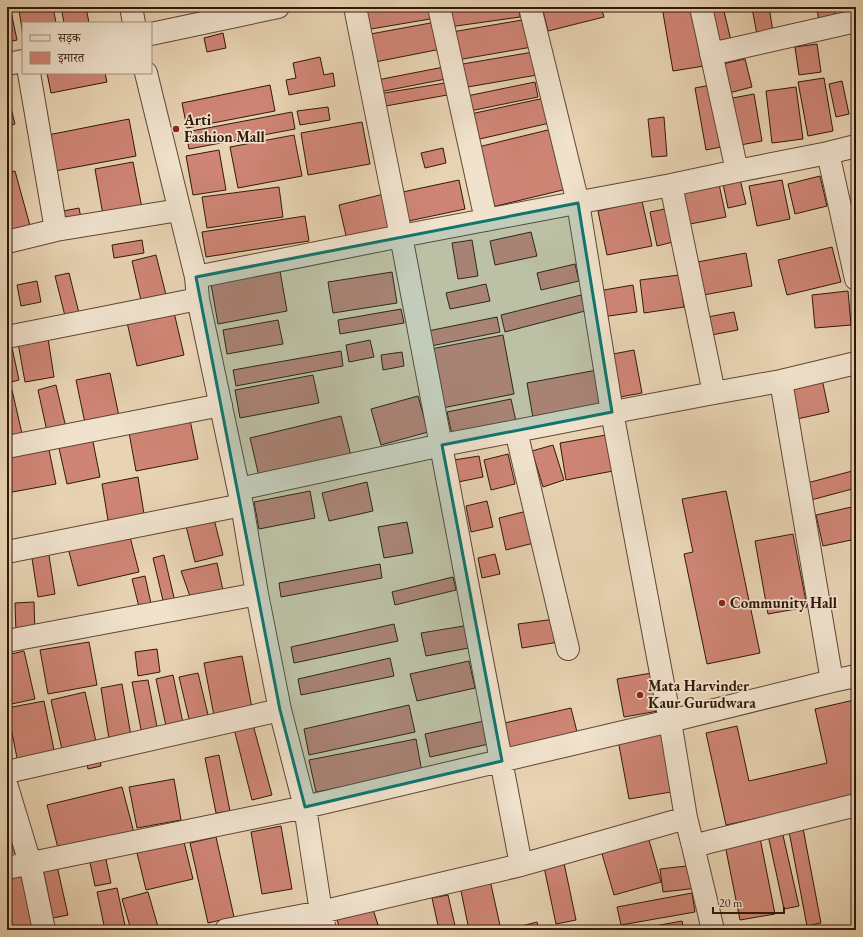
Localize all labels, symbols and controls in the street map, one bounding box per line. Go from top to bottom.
legend [22,22,152,74]
text: सड़क [57,30,82,46]
text: इमारत [57,50,85,66]
place label: Arti Fashion Mall [183,110,266,146]
marker: Arti Fashion Mall [171,124,181,134]
place label: Community Hall [730,593,838,612]
marker: Community Hall [717,598,727,608]
place label: Mata Harvinder Kaur Gurudwara [648,676,756,712]
marker: Mata Harvinder Kaur Gurudwara [635,690,645,700]
scale bar [713,889,784,915]
text: 20 m [719,895,743,911]

